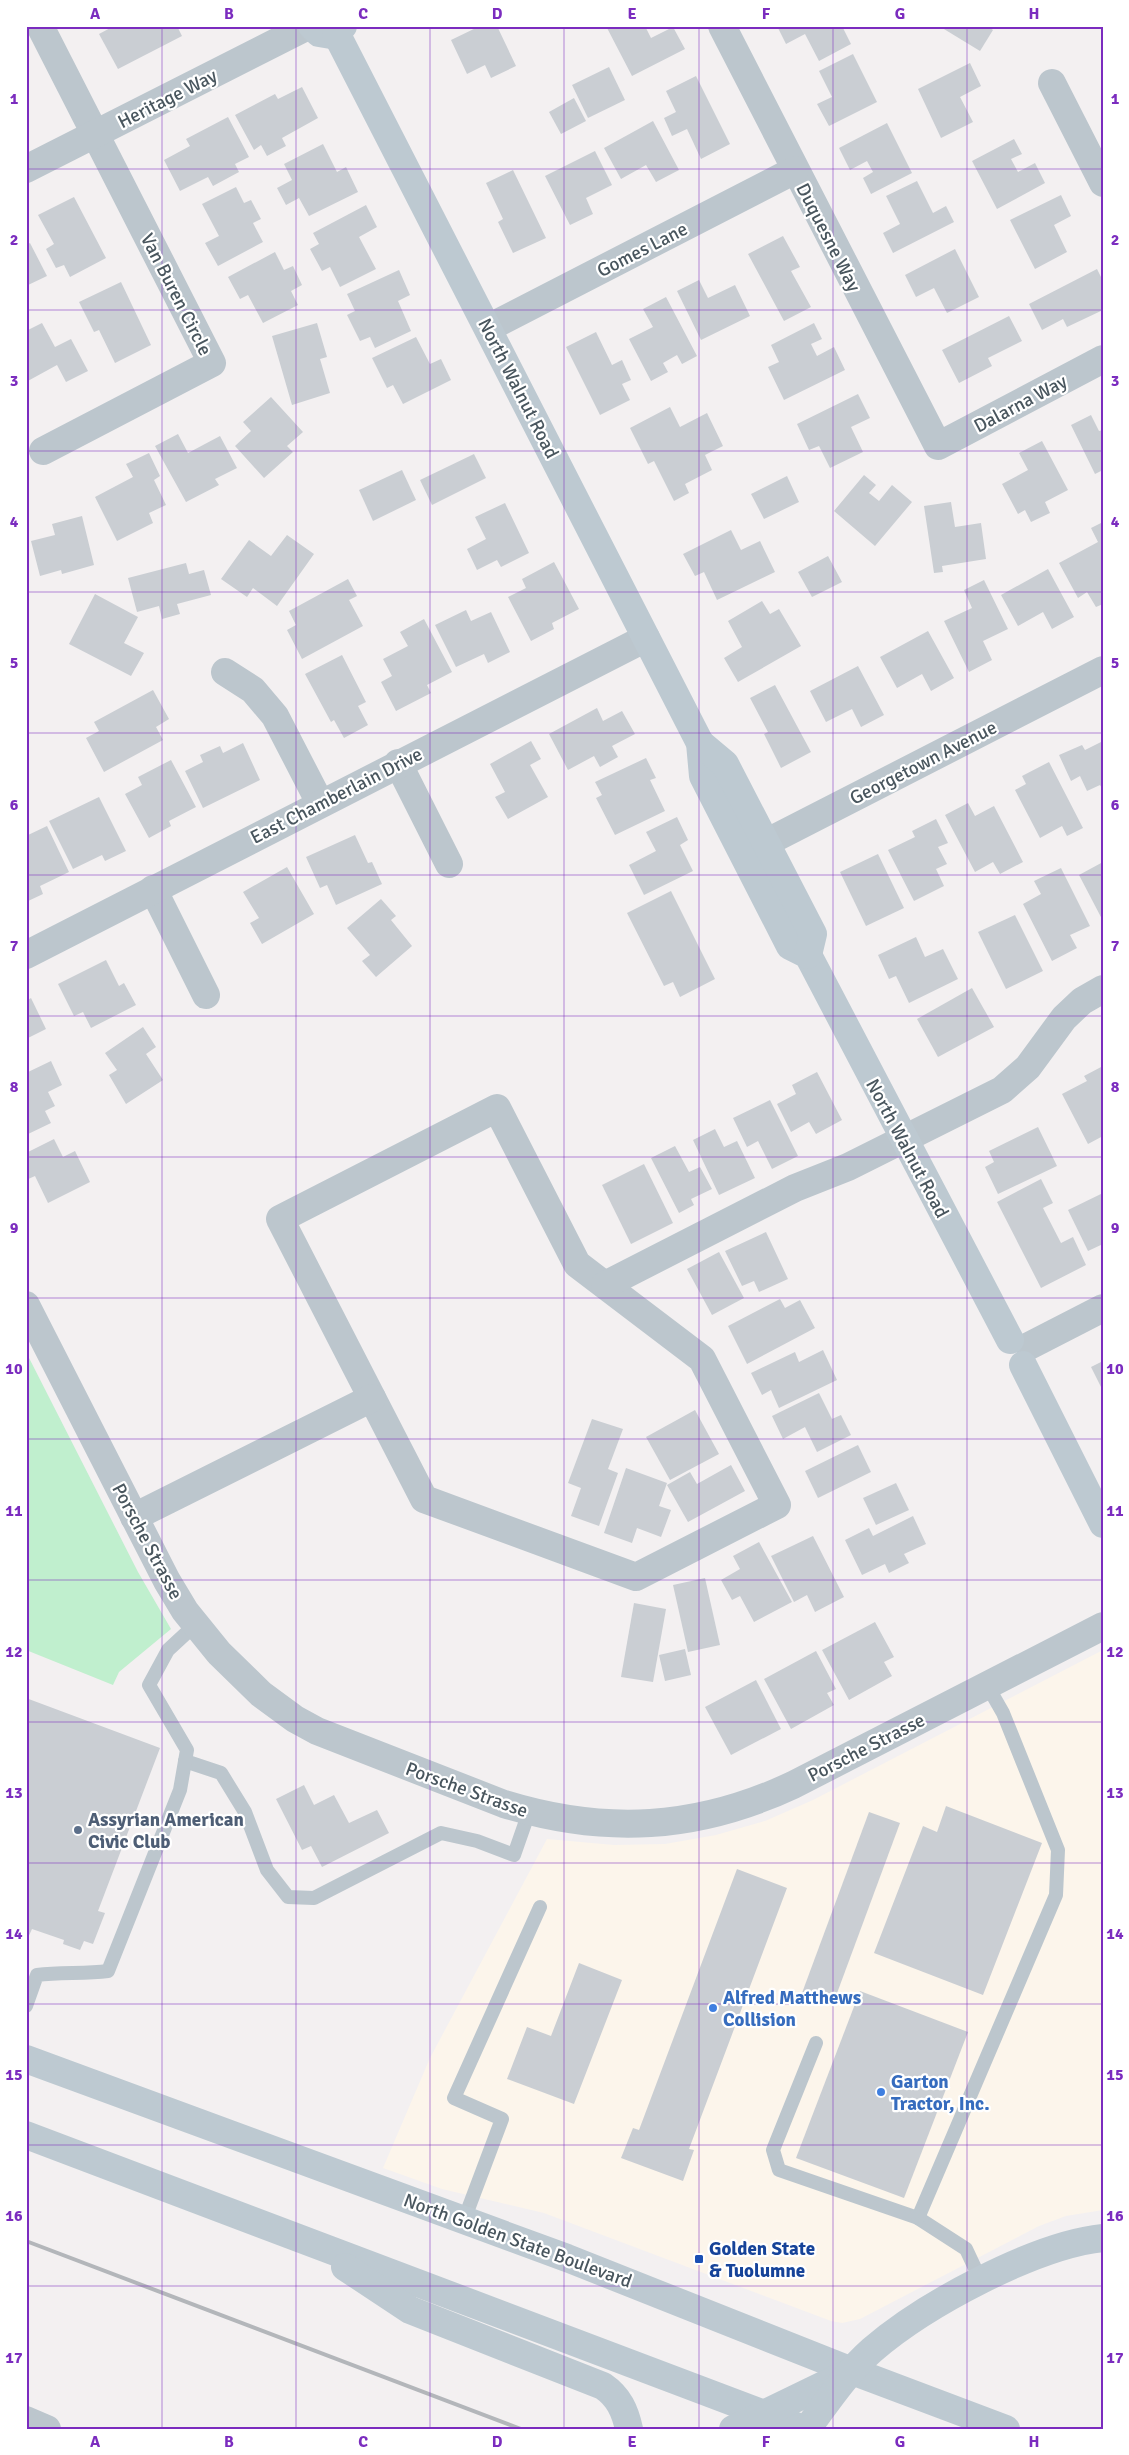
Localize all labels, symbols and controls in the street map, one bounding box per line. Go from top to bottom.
text: A [90,4,101,24]
text: B [224,4,234,24]
text: C [358,4,368,24]
text: D [492,4,503,24]
text: E [627,4,637,24]
text: F [762,4,771,24]
text: G [895,4,905,24]
text: H [1029,4,1039,24]
street label: Heritage Way [114,64,221,134]
text: 1 [10,89,19,109]
text: 1 [1111,89,1120,109]
street label: Duquesne Way [790,179,866,296]
street label: Gomes Lane [593,217,692,283]
street label: Van Buren Circle [135,229,217,360]
text: 2 [10,230,18,250]
text: 2 [1111,230,1119,250]
street label: North Walnut Road [472,314,564,463]
street label: Dalarna Way [970,369,1071,438]
text: 3 [10,371,18,391]
text: 3 [1111,371,1119,391]
text: 4 [10,512,19,532]
text: 4 [1111,512,1120,532]
text: 5 [10,653,18,673]
text: 5 [1111,653,1119,673]
street label: Georgetown Avenue [846,715,1001,810]
street label: East Chamberlain Drive [246,742,427,850]
text: 6 [10,795,19,815]
text: 6 [1111,795,1120,815]
text: 7 [10,936,19,956]
text: 7 [1111,936,1120,956]
street label: North Walnut Road [860,1075,954,1222]
text: 8 [10,1077,19,1097]
text: 8 [1111,1077,1120,1097]
text: 9 [10,1218,19,1238]
text: 9 [1111,1218,1120,1238]
text: 10 [5,1359,23,1379]
text: 10 [1106,1359,1124,1379]
street label: Porsche Strasse [106,1479,188,1604]
text: 11 [5,1501,23,1521]
text: 11 [1106,1501,1124,1521]
text: 12 [5,1642,23,1662]
text: 12 [1106,1642,1124,1662]
street label: Porsche Strasse [804,1708,929,1788]
street label: Porsche Strasse [402,1757,531,1823]
text: 13 [5,1783,23,1803]
text: 13 [1106,1783,1124,1803]
place label: Assyrian American Civic Club [88,1808,244,1854]
marker: Assyrian American Civic Club [72,1824,84,1836]
text: 14 [5,1924,23,1944]
text: 14 [1106,1924,1124,1944]
place label: Alfred Matthews Collision [723,1986,861,2032]
marker: Alfred Matthews Collision [707,2002,719,2014]
text: 15 [5,2065,23,2085]
text: 15 [1106,2065,1124,2085]
place label: Garton Tractor, Inc. [891,2070,990,2116]
marker: Garton Tractor, Inc. [875,2086,887,2098]
street label: North Golden State Boulevard [400,2188,635,2294]
text: 16 [5,2206,23,2226]
text: 16 [1106,2206,1124,2226]
place label: Golden State & Tuolumne [709,2237,815,2283]
marker: Golden State & Tuolumne [693,2253,705,2265]
text: 17 [5,2348,23,2368]
text: 17 [1106,2348,1124,2368]
text: A [90,2432,101,2452]
text: B [224,2432,234,2452]
text: C [358,2432,368,2452]
text: D [492,2432,503,2452]
text: E [627,2432,637,2452]
text: F [762,2432,771,2452]
text: G [895,2432,905,2452]
text: H [1029,2432,1039,2452]

